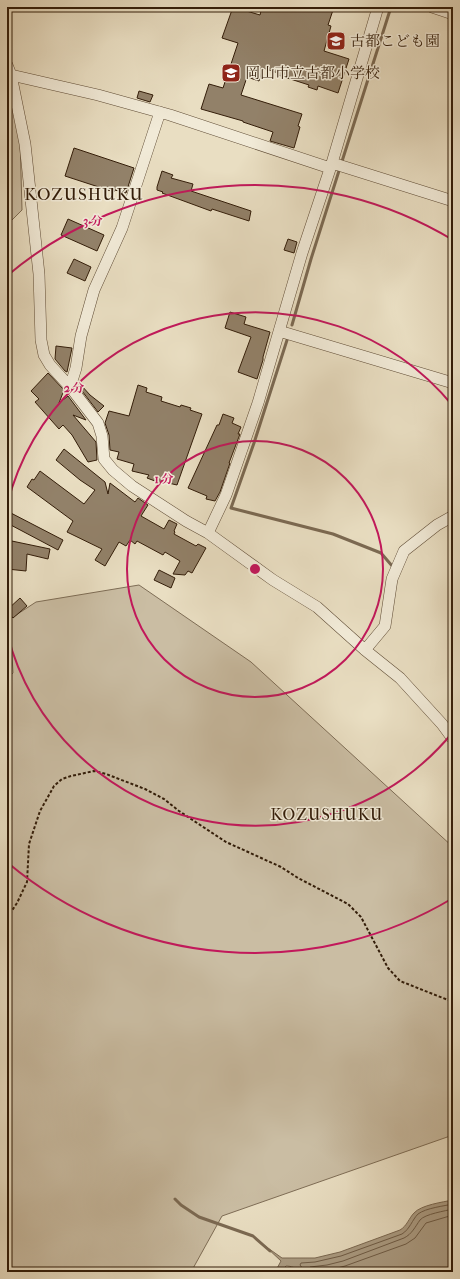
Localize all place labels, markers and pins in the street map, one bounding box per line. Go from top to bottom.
school or university icon: 古都こども園 [325,30,347,52]
place label: 古都こども園 [350,32,440,50]
school or university icon: 岡山市立古都小学校 [220,62,242,84]
place label: 岡山市立古都小学校 [245,64,380,82]
centre of rings [248,562,262,576]

